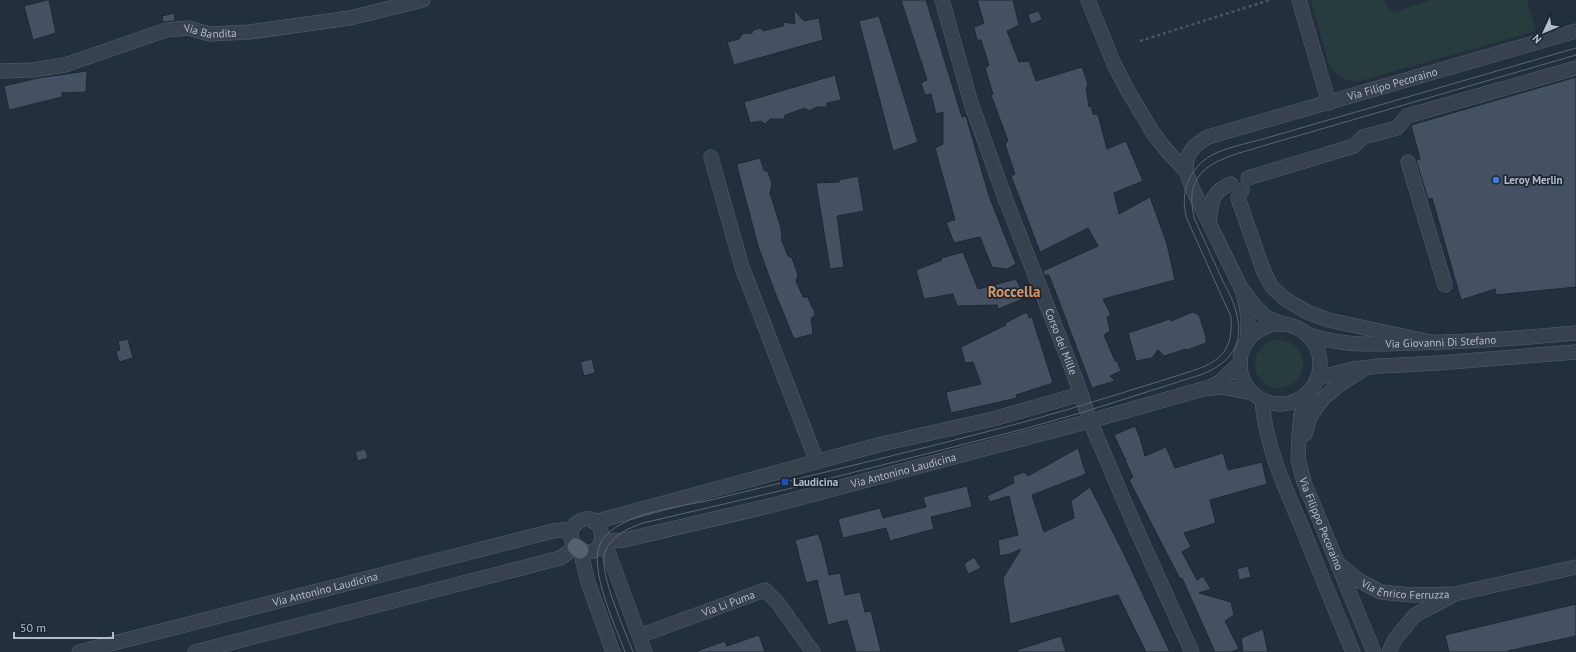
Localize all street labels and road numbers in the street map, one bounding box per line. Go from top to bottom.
street label: Via Bandita [182,21,237,41]
street label: Via Filipo Pecoraino [1345,64,1439,104]
street label: Corso dei Mille [1042,306,1081,377]
street label: Via Giovanni Di Stefano [1384,332,1497,351]
street label: Via Antonino Laudicina [848,450,958,491]
street label: Via Filippo Pecoraino [1296,475,1347,572]
street label: Via Antonino Laudicina [270,569,379,610]
street label: Via Enrico Ferruzza [1358,575,1450,602]
street label: Via Li Puma [699,587,757,620]

